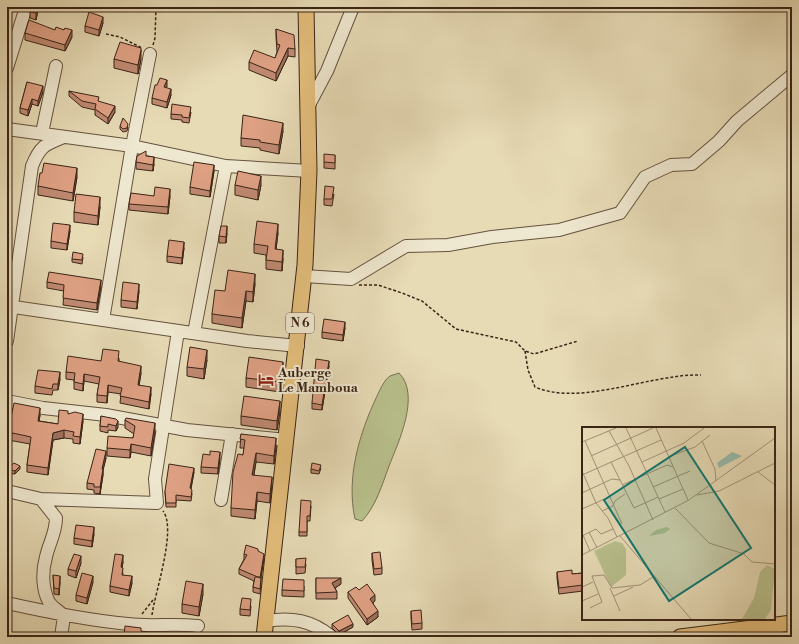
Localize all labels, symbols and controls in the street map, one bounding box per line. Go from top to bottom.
road number: N 6 [286,313,314,333]
place label: Auberge Le Mamboua [277,365,359,396]
hotel icon: Auberge Le Mamboua [257,371,275,389]
inset map [582,427,775,620]

